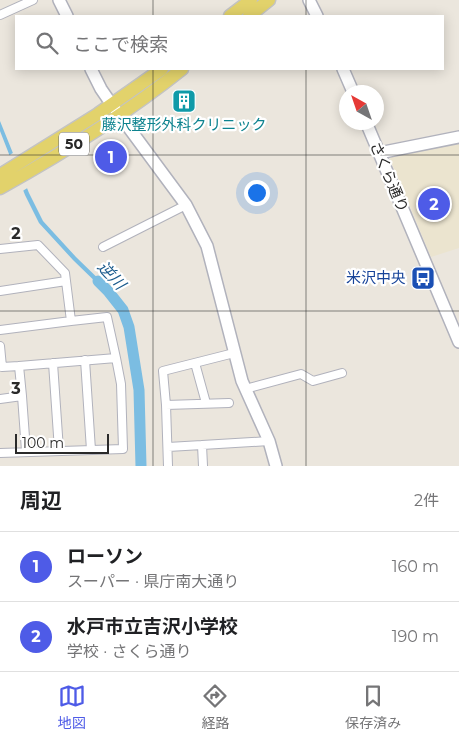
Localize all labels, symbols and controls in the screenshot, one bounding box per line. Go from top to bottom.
search box [15,15,444,70]
icon: search [33,29,61,57]
text: ここで検索 [73,33,168,56]
north arrow [339,85,384,130]
building icon: 藤沢整形外科クリニック [171,88,197,114]
place label: 藤沢整形外科クリニック [101,115,267,134]
road number: 50 [59,132,89,156]
pin: 1 [95,138,127,176]
street label: さくら通り [366,139,413,215]
your location [244,180,270,206]
pin: 2 [418,185,450,223]
text: 2 [11,224,21,243]
water label: 逆川 [94,257,131,295]
bus stop icon: 米沢中央 [410,265,436,291]
place label: 米沢中央 [346,268,406,287]
text: 3 [10,379,21,398]
scale bar [15,431,109,454]
text: 100 m [22,434,64,452]
text: 周辺 [20,488,62,513]
text: 2件 [414,491,439,510]
text: ローソン [67,545,143,568]
text: 1 [33,557,39,576]
text: 160 m [392,557,439,576]
text: スーパー · 県庁南大通り [67,572,239,591]
text: 水戸市立吉沢小学校 [67,615,238,638]
text: 2 [31,627,41,646]
text: 190 m [392,627,439,646]
text: 学校 · さくら通り [67,642,191,661]
tab: 地図 [58,682,86,732]
tab: 経路 [201,682,229,732]
tab: 保存済み [345,682,401,732]

